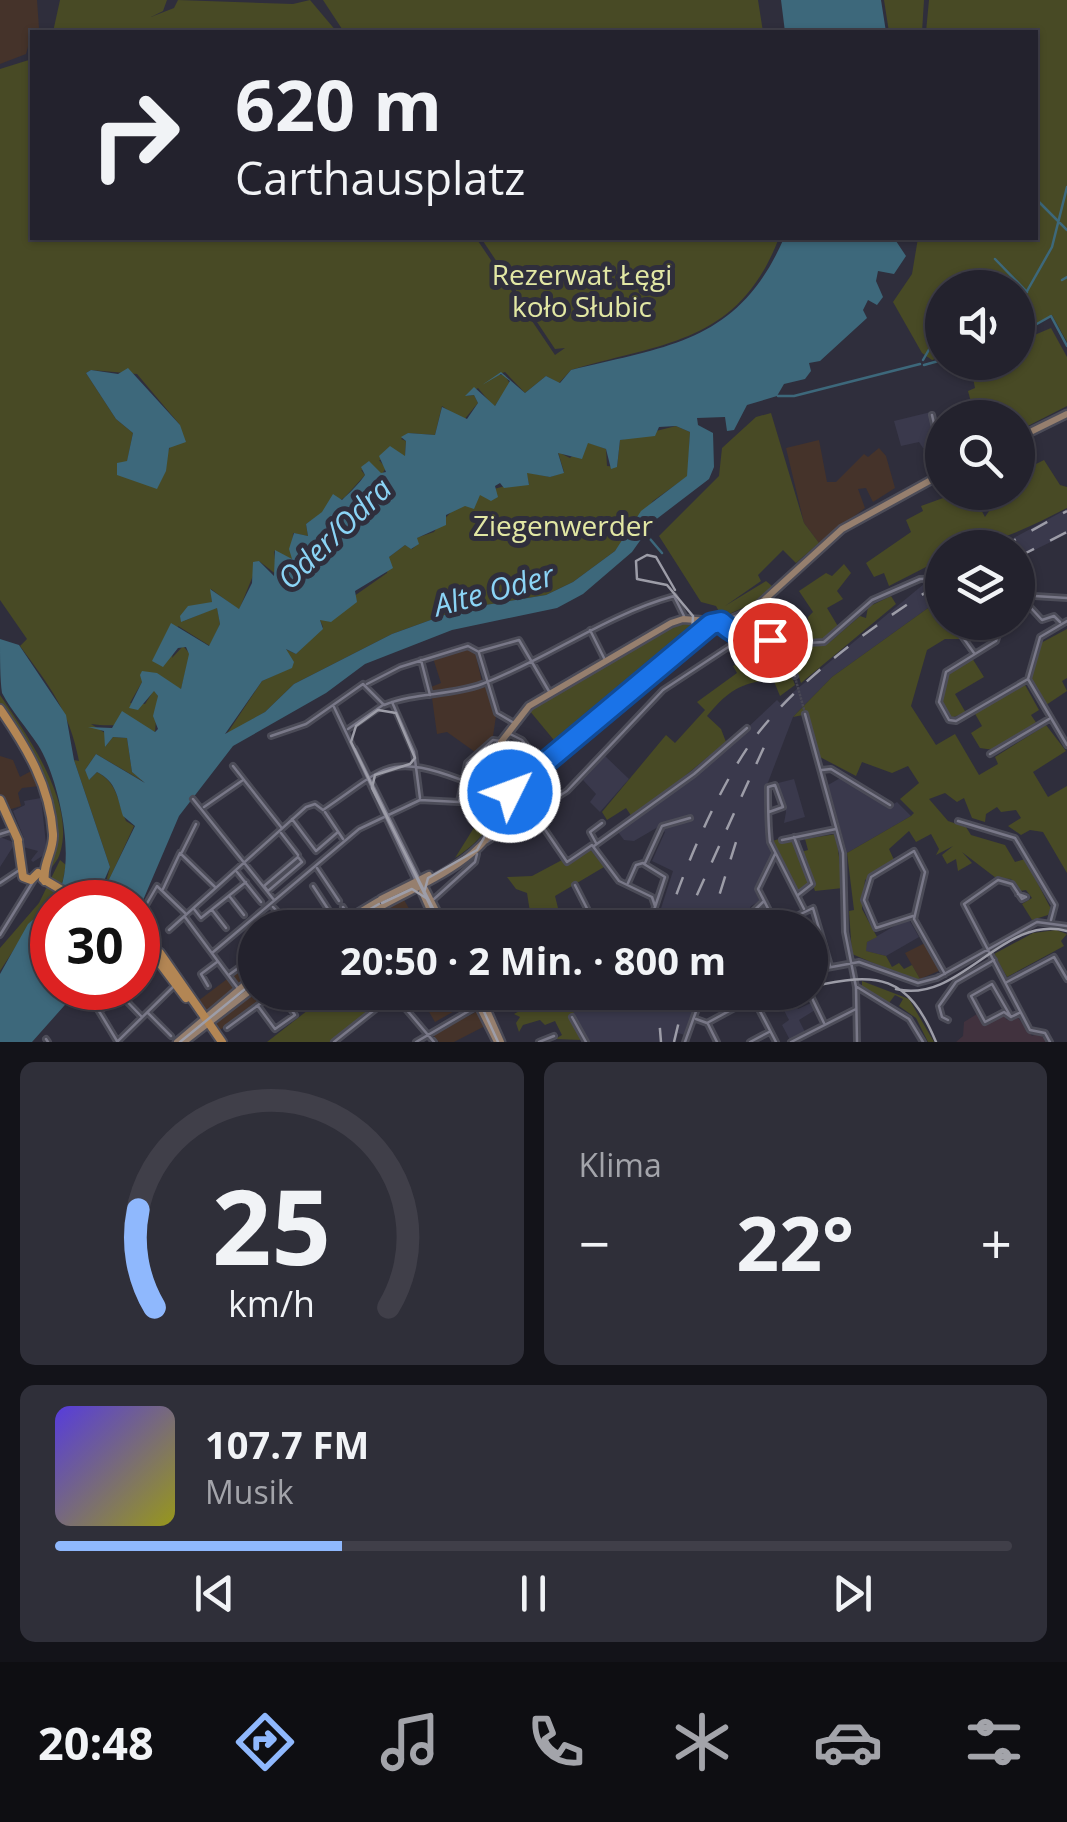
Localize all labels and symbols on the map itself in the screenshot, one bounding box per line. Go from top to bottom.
park label: Rezerwat Łęgi koło Słubic [492,255,672,325]
water label: Oder/Odra [268,468,400,598]
park label: Ziegenwerder [473,506,654,544]
water label: Alte Oder [427,554,559,626]
pin [728,598,813,683]
position arrow [458,740,562,844]
speed limit sign: 30 [30,880,160,1010]

